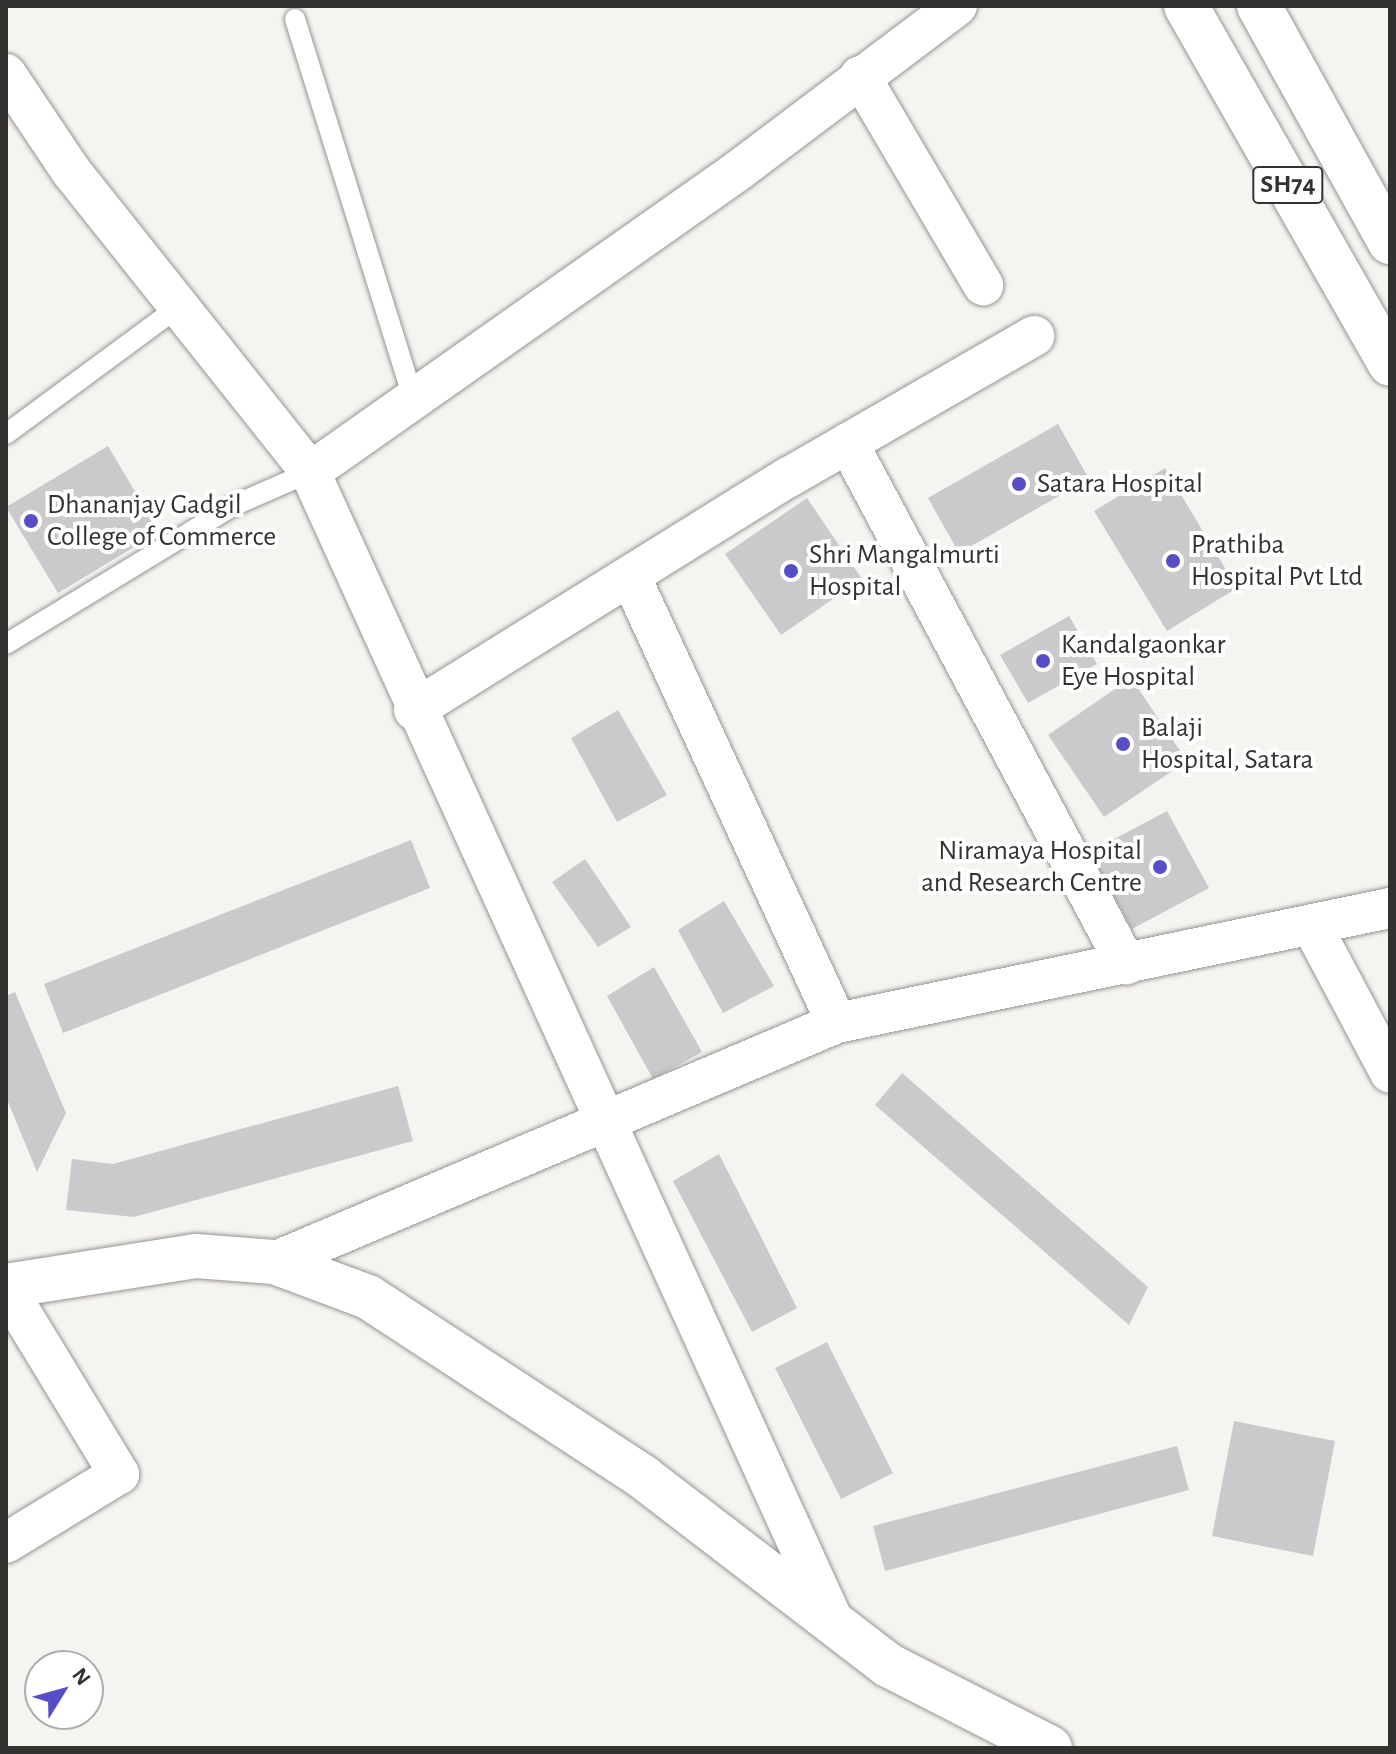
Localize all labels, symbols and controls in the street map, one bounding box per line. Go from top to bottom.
road number: SH74 [1252,163,1324,207]
place label: Satara Hospital [1037,467,1203,501]
marker: Satara Hospital [1008,473,1030,495]
place label: Dhananjay Gadgil College of Commerce [47,488,276,554]
marker: Dhananjay Gadgil College of Commerce [22,512,40,530]
place label: Prathiba Hospital Pvt Ltd [1191,528,1363,594]
place label: Shri Mangalmurti Hospital [809,538,1000,604]
marker: Prathiba Hospital Pvt Ltd [1162,550,1184,572]
marker: Shri Mangalmurti Hospital [780,560,802,582]
place label: Kandalgaonkar Eye Hospital [1061,628,1225,694]
marker: Kandalgaonkar Eye Hospital [1032,650,1054,672]
place label: Balaji Hospital, Satara [1141,711,1313,777]
marker: Balaji Hospital, Satara [1112,733,1134,755]
place label: Niramaya Hospital and Research Centre [921,834,1142,900]
marker: Niramaya Hospital and Research Centre [1149,856,1171,878]
north arrow [24,1650,104,1730]
text: N [68,1664,95,1689]

